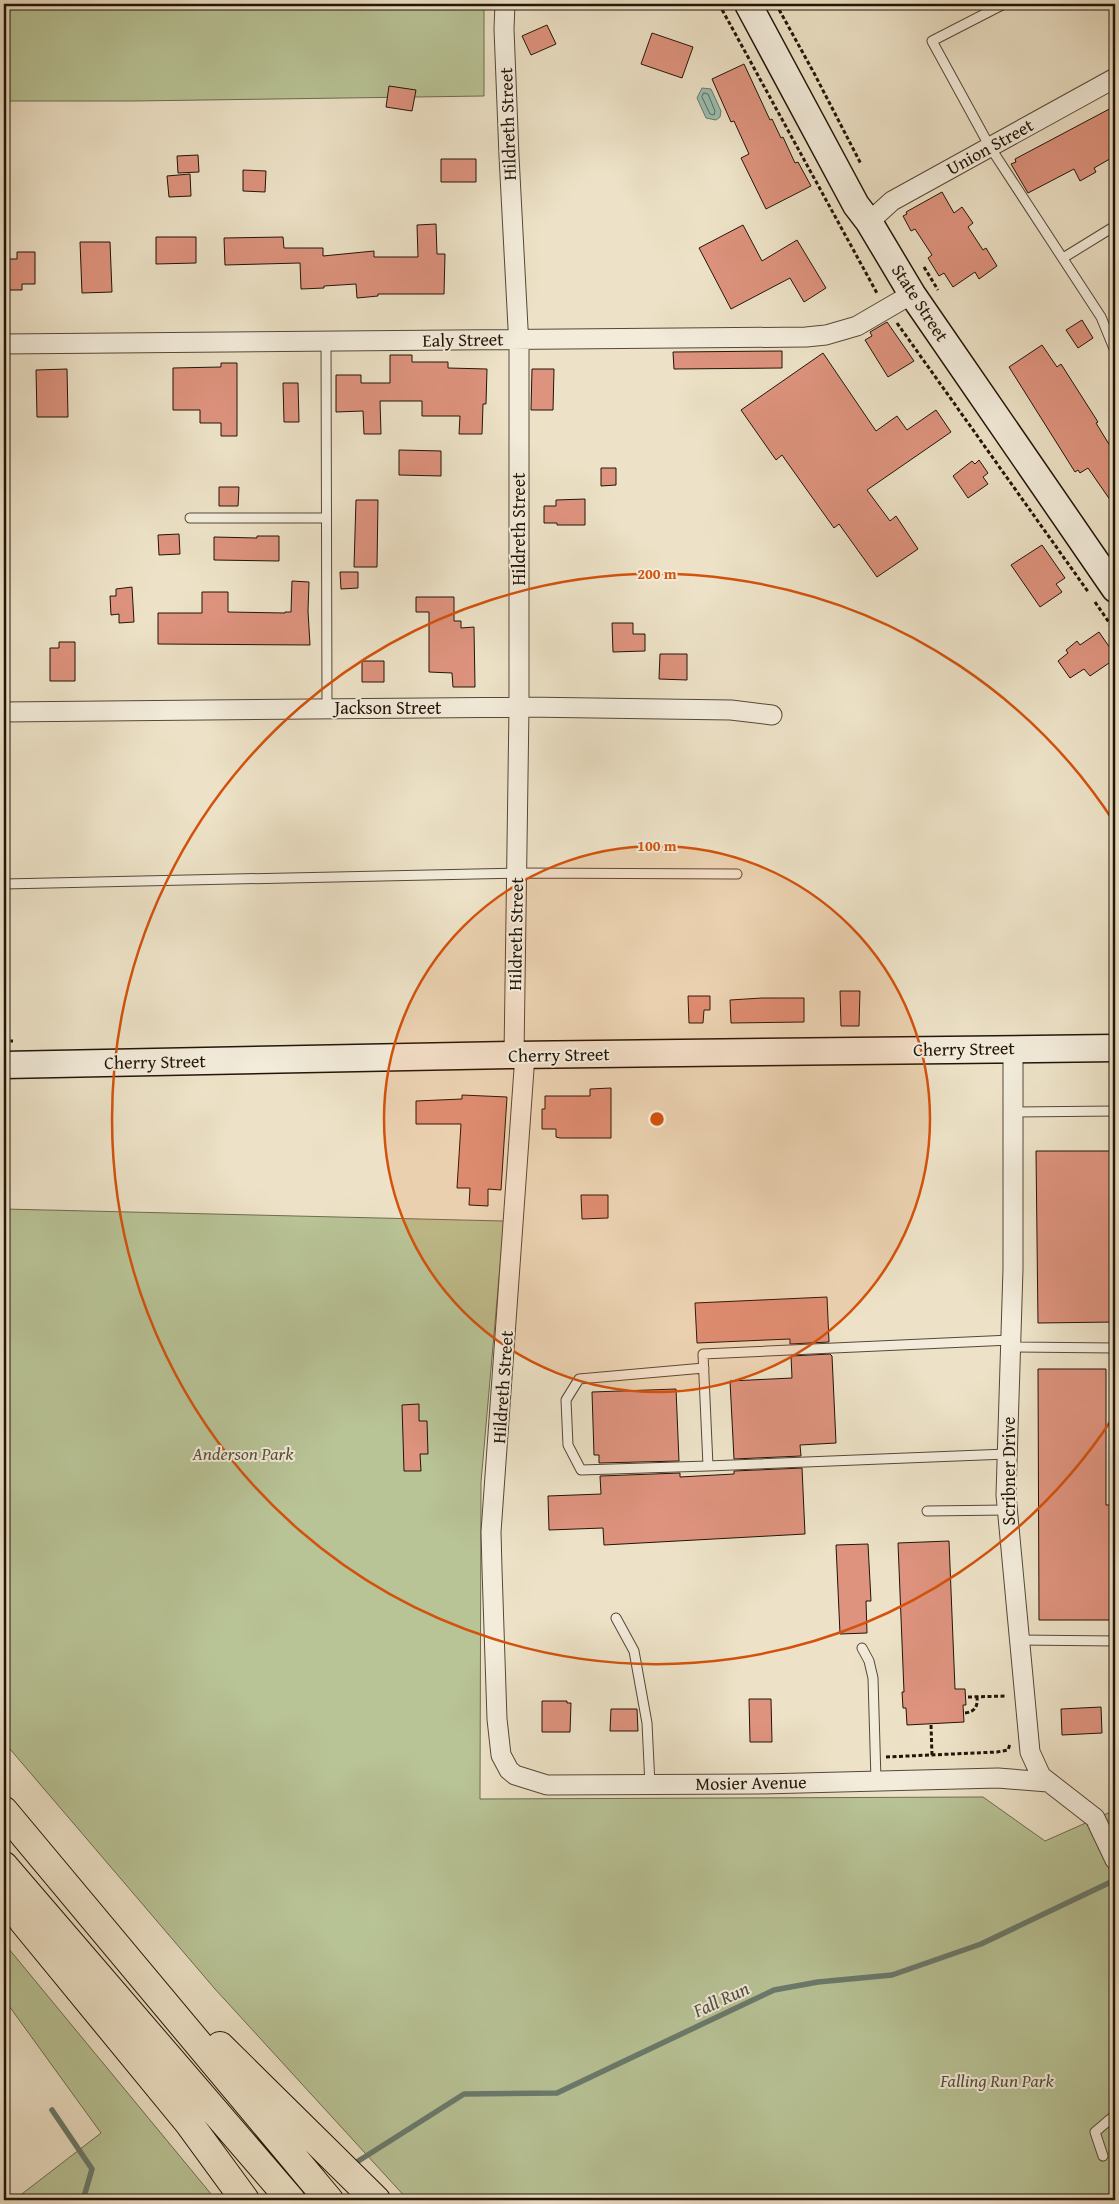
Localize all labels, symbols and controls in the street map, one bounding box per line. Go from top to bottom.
street label: Hildreth Street [492,66,523,181]
street label: Union Street [941,111,1039,182]
street label: State Street [885,258,956,348]
street label: Ealy Street [422,325,504,354]
street label: Hildreth Street [505,472,532,586]
text: 200 m [637,563,677,584]
street label: Jackson Street [333,694,442,721]
text: 100 m [637,835,677,856]
street label: Hildreth Street [501,877,530,991]
street label: Cherry Street [913,1034,1016,1063]
street label: Cherry Street [508,1040,611,1069]
street label: Cherry Street [104,1047,207,1076]
centre of rings [648,1110,666,1128]
street label: Hildreth Street [485,1329,520,1444]
street label: Scribner Drive [995,1417,1022,1525]
park label: Anderson Park [192,1440,294,1467]
street label: Mosier Avenue [695,1768,807,1797]
water label: Fall Run [687,1974,754,2025]
park label: Falling Run Park [939,2067,1055,2094]

